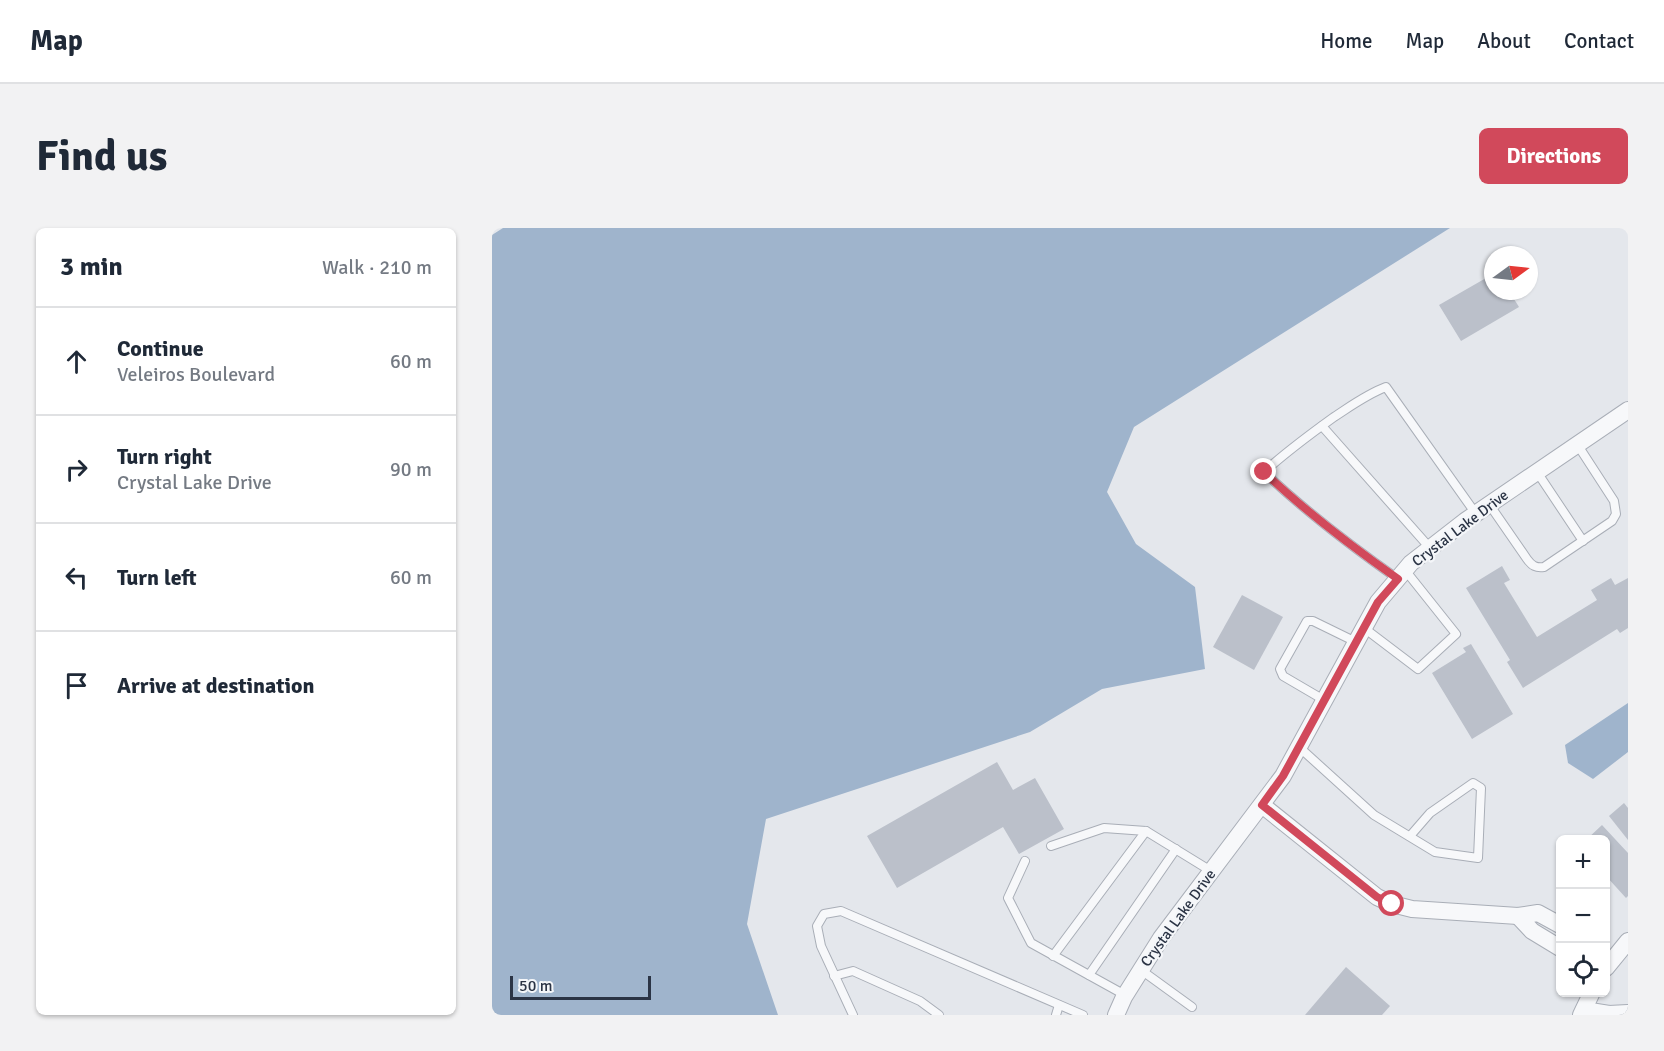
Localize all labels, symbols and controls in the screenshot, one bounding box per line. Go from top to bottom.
text: Map [30,24,83,58]
text: Home [1320,28,1373,54]
text: Map [1406,28,1444,54]
text: About [1477,28,1531,54]
text: Contact [1564,28,1634,54]
button: Directions [1479,128,1628,184]
text: Find us [36,131,167,182]
north arrow [1484,246,1538,300]
text: 3 min [60,251,123,283]
text: Walk · 210 m [322,255,432,280]
text: Continue [117,335,204,362]
icon: ahead [60,345,93,378]
text: 60 m [390,349,432,374]
text: Veleiros Boulevard [117,362,275,387]
text: Turn right [117,443,212,470]
icon: right [60,453,93,486]
text: 90 m [390,457,432,482]
route end [1250,458,1276,484]
text: Crystal Lake Drive [117,470,272,495]
street label: Crystal Lake Drive [1408,486,1512,570]
icon: left [60,561,93,594]
text: Turn left [117,564,197,591]
text: 60 m [390,565,432,590]
icon: arrive [60,669,93,702]
text: Arrive at destination [117,672,314,699]
map controls [1556,835,1610,997]
button: + [1556,835,1610,889]
street label: Crystal Lake Drive [1137,866,1219,970]
button: − [1556,889,1610,943]
route start [1378,890,1404,916]
button: locate [1556,943,1610,997]
scale bar [510,973,651,1000]
text: 50 m [519,976,553,996]

